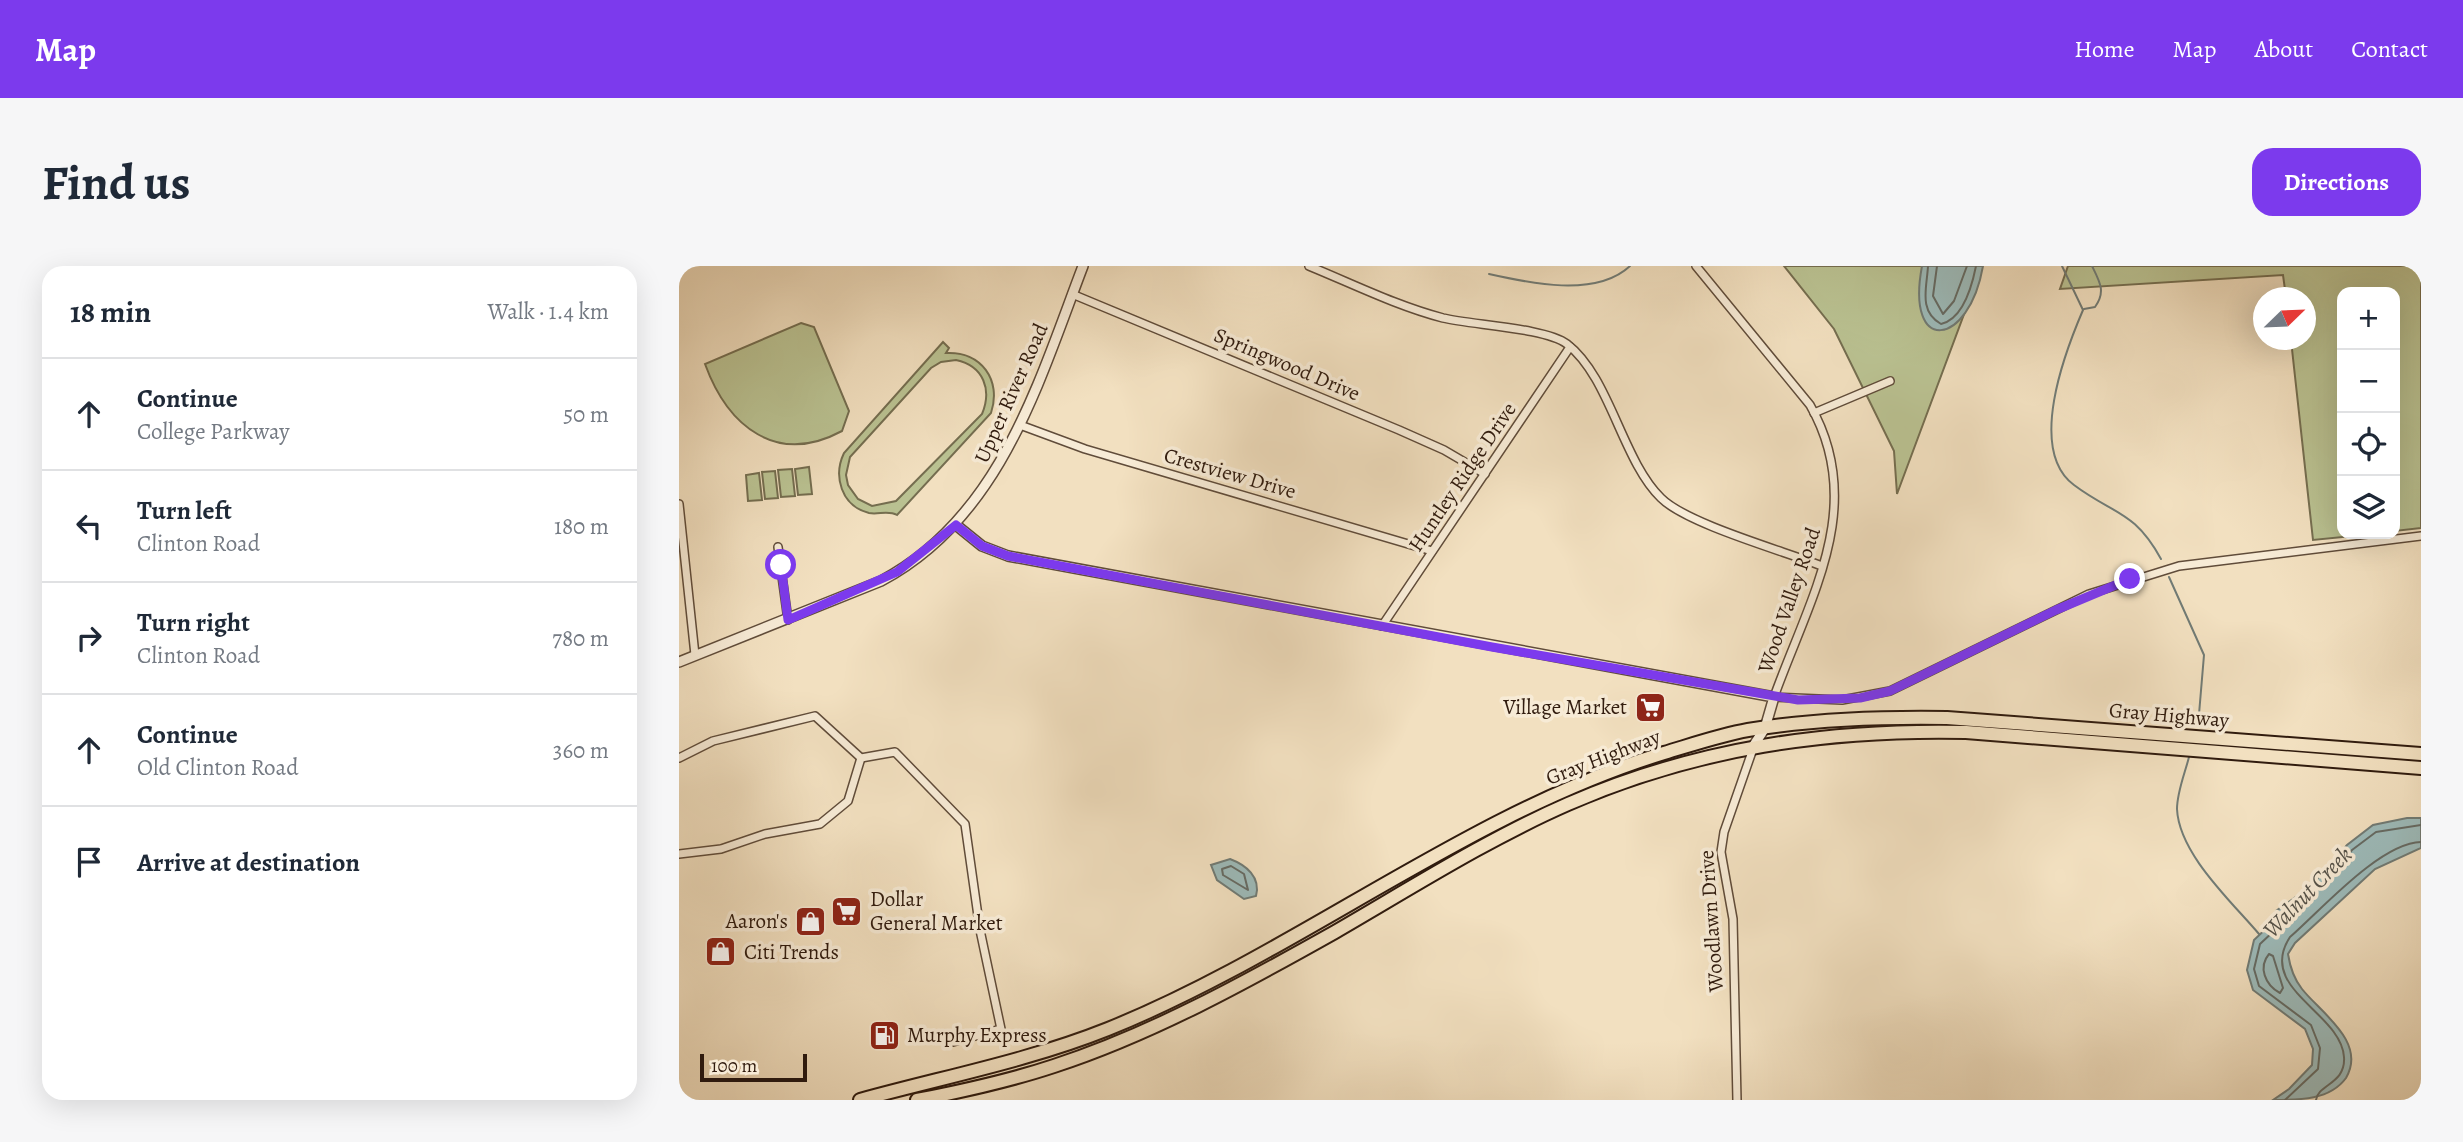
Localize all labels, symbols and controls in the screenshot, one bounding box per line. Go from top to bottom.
text: Map [35,27,96,72]
text: Home [2074,33,2135,65]
text: Map [2173,33,2217,65]
text: About [2255,33,2313,65]
text: Contact [2351,33,2428,65]
button: Directions [2252,148,2421,216]
text: Find us [42,149,190,216]
north arrow [2253,287,2316,350]
map controls [2337,287,2400,539]
button: + [2337,287,2400,350]
text: 18 min [70,292,151,332]
text: Walk · 1.4 km [488,296,609,327]
street label: Upper River Road [968,318,1055,467]
street label: Springwood Drive [1210,321,1364,407]
button: − [2337,350,2400,413]
text: Continue [137,381,238,416]
icon: ahead [70,395,108,433]
street label: Huntley Ridge Drive [1402,397,1522,557]
text: 50 m [563,399,609,430]
button: locate [2337,413,2400,476]
text: College Parkway [137,416,290,447]
street label: Crestview Drive [1161,441,1299,505]
button: layers [2337,476,2400,539]
text: Turn left [137,493,232,528]
icon: left [70,507,108,545]
text: 180 m [554,511,609,542]
street label: Wood Valley Road [1751,523,1827,677]
text: Clinton Road [137,528,260,559]
route start [765,549,796,580]
route end [2114,563,2145,594]
text: Turn right [137,605,250,640]
icon: right [70,619,108,657]
text: 780 m [552,623,609,654]
text: Clinton Road [137,640,260,671]
supermarket icon: Village Market [1633,690,1667,724]
place label: Village Market [1502,693,1627,721]
street label: Gray Highway [2108,696,2231,734]
text: Continue [137,717,238,752]
street label: Gray Highway [1542,722,1665,792]
icon: ahead [70,731,108,769]
text: 360 m [553,735,609,766]
text: Old Clinton Road [137,752,299,783]
water label: Walnut Creek [2256,840,2359,945]
icon: arrive [70,843,108,881]
text: Arrive at destination [137,845,360,880]
street label: Woodlawn Drive [1692,849,1730,994]
place label: Dollar General Market [870,885,1003,937]
supermarket icon: Dollar General Market [830,894,864,928]
shop icon: Aaron's [794,904,828,938]
place label: Aaron's [725,907,788,935]
shop icon: Citi Trends [704,935,738,969]
place label: Citi Trends [744,938,839,966]
fuel station icon: Murphy Express [867,1018,901,1052]
place label: Murphy Express [907,1021,1047,1049]
scale bar [700,1051,807,1083]
text: 100 m [711,1053,757,1079]

